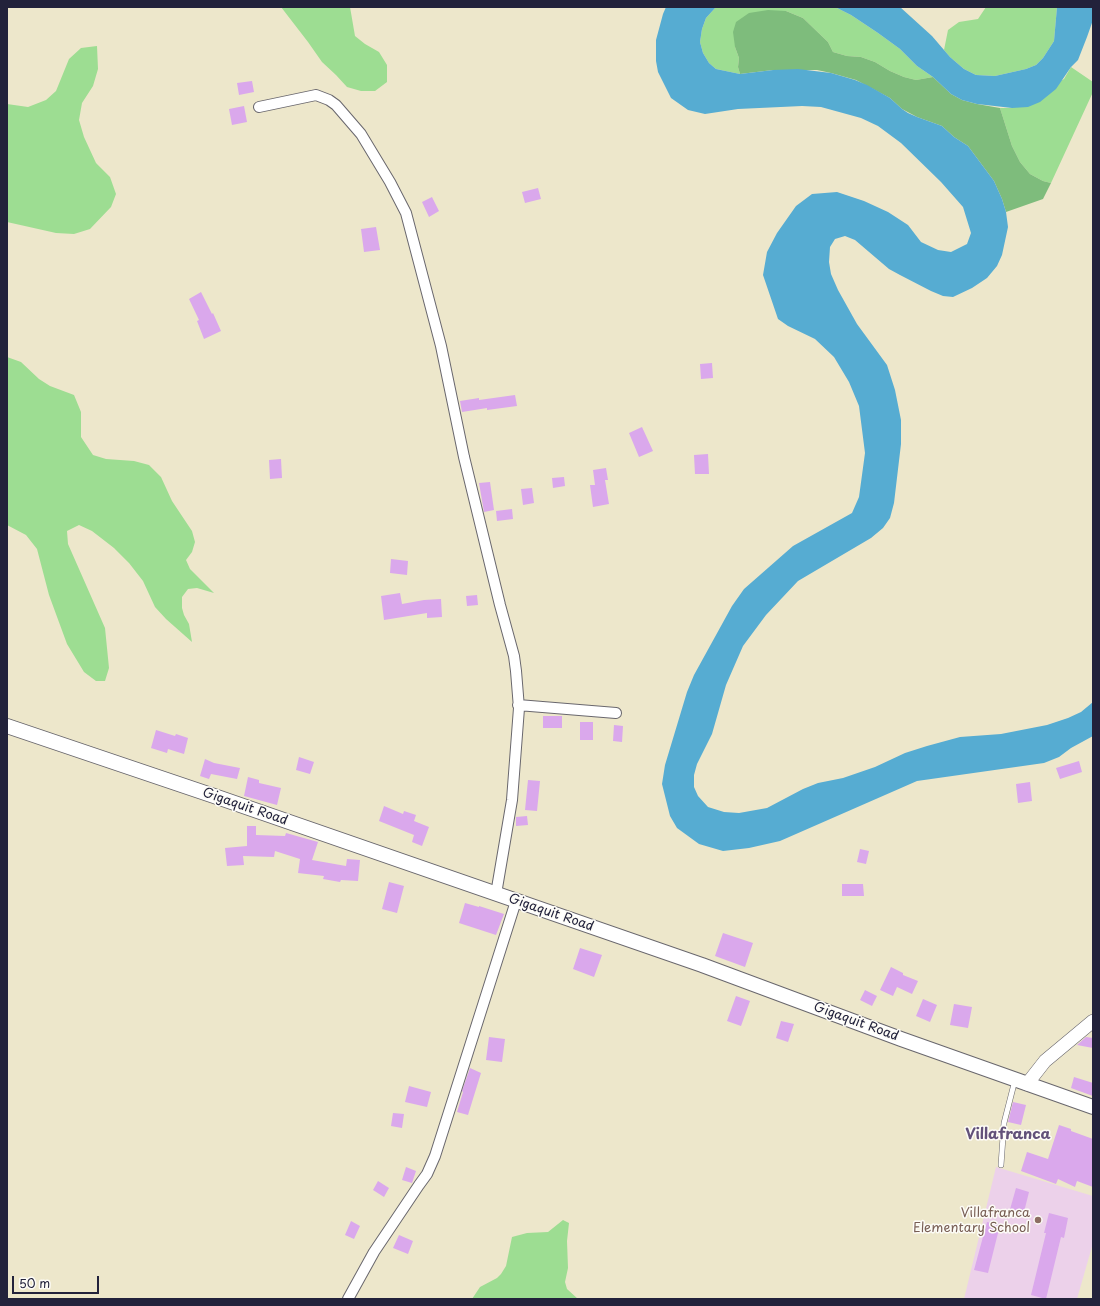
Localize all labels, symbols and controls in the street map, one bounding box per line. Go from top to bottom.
street label: Gigaquit Road [200,785,290,829]
street label: Gigaquit Road [506,891,596,935]
street label: Gigaquit Road [811,999,901,1045]
district label: Villafranca [965,1126,1051,1144]
place label: Villafranca Elementary School [913,1205,1030,1236]
marker: Villafranca Elementary School [1033,1215,1043,1225]
scale bar [14,1268,101,1294]
text: 50 m [19,1274,50,1292]

